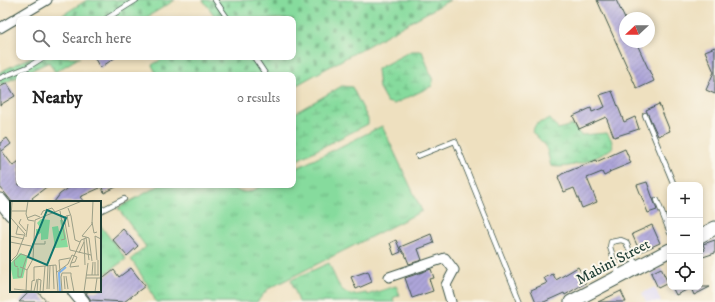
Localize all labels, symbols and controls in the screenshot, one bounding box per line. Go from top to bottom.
north arrow [619,12,655,48]
search box [16,16,296,60]
icon: search [30,27,52,49]
text: Search here [62,29,131,48]
text: Nearby [32,87,82,109]
text: 0 results [237,90,280,106]
map controls [667,182,703,290]
button: + [667,182,703,218]
inset map [10,201,101,292]
button: − [667,218,703,254]
street label: Mabini Street [573,234,654,289]
button: locate [667,254,703,290]

